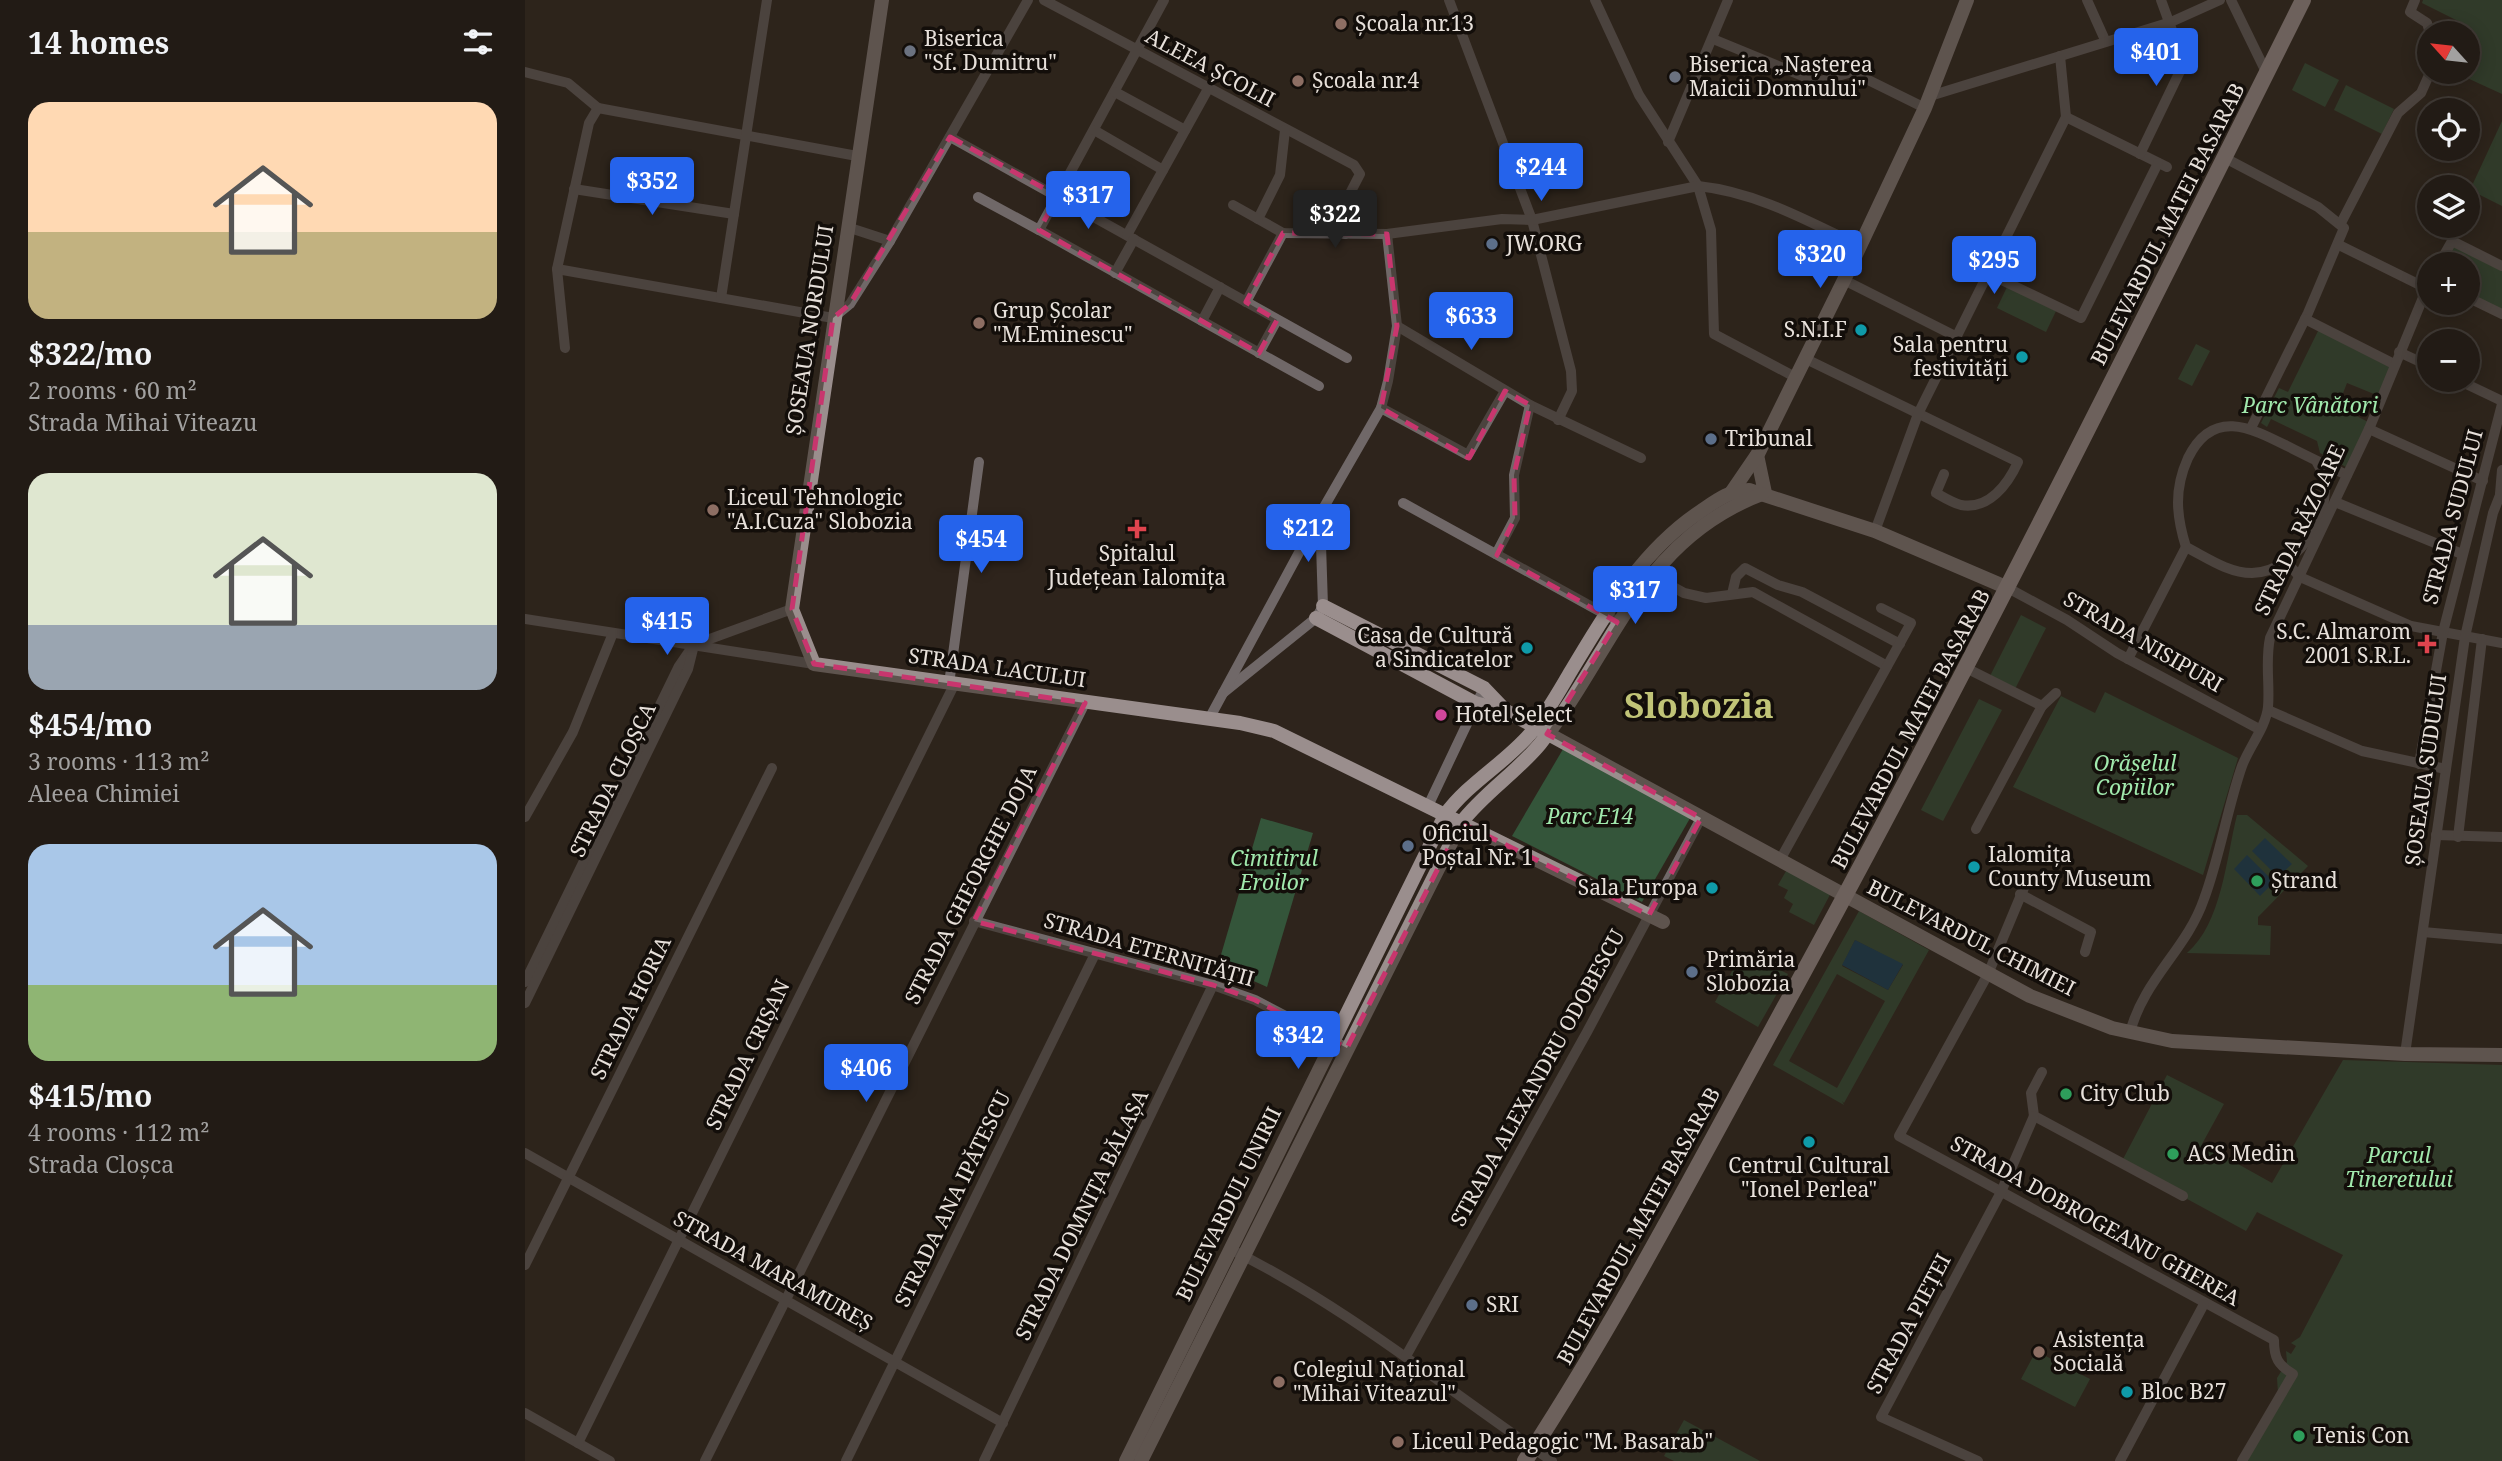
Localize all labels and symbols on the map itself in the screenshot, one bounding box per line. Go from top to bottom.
place label: Școala nr.13 [1355,9,1474,37]
marker: Școala nr.13 [1333,16,1349,32]
street label: ALEEA ȘCOLII [1141,21,1280,113]
north arrow [2417,21,2480,84]
place label: Biserica "Sf. Dumitru" [924,24,1057,76]
pin: $401 [2115,28,2197,88]
marker: Biserica "Sf. Dumitru" [902,43,918,59]
place label: Biserica „Nașterea Maicii Domnului" [1689,50,1873,102]
place label: Școala nr.4 [1312,66,1419,94]
marker: Biserica „Nașterea Maicii Domnului" [1667,69,1683,85]
marker: Școala nr.4 [1290,73,1306,89]
street label: BULEVARDUL MATEI BASARAB [2084,78,2251,369]
pin: $244 [1500,144,1582,203]
pin: $352 [611,158,693,217]
pin: $317 [1047,172,1129,231]
pin: $322 [1294,190,1376,250]
street label: ȘOSEAUA NORDULUI [779,223,839,437]
place label: JW.ORG [1505,229,1582,257]
pin: $320 [1779,230,1861,290]
marker: JW.ORG [1484,236,1500,252]
pin: $295 [1953,236,2035,296]
pin: $633 [1430,292,1512,352]
place label: Grup Școlar "M.Eminescu" [993,296,1133,348]
marker: Grup Școlar "M.Eminescu" [971,315,987,331]
place label: S.N.I.F [1784,315,1847,343]
marker: S.N.I.F [1853,322,1869,338]
place label: Sala pentru festivități [1893,330,2008,382]
marker: Sala pentru festivități [2014,349,2030,365]
park label: Parc Vânători [2241,391,2379,419]
place label: Tribunal [1725,424,1813,452]
street label: STRADA SUDULUI [2415,426,2489,607]
marker: Tribunal [1703,431,1719,447]
street label: STRADA RĂZOARE [2247,440,2351,620]
place label: Liceul Tehnologic "A.I.Cuza" Slobozia [727,483,913,535]
marker: Liceul Tehnologic "A.I.Cuza" Slobozia [705,502,721,518]
pin: $212 [1267,504,1349,564]
pin: $454 [940,516,1022,575]
marker: Spitalul Județean Ialomița [1127,519,1147,539]
place label: Spitalul Județean Ialomița [1047,539,1226,591]
pin: $317 [1594,566,1676,626]
street label: BULEVARDUL MATEI BASARAB [1824,584,1996,873]
street label: STRADA NISIPURI [2059,584,2228,698]
pin: $415 [626,598,708,657]
place label: S.C. Almarom 2001 S.R.L. [2276,617,2411,669]
place label: Casa de Cultură a Sindicatelor [1357,621,1513,673]
marker: S.C. Almarom 2001 S.R.L. [2417,634,2437,654]
marker: Casa de Cultură a Sindicatelor [1519,640,1535,656]
street label: STRADA LACULUI [907,641,1088,693]
street label: ȘOSEAUA SUDULUI [2398,672,2452,868]
district label: Slobozia [1624,681,1774,728]
street label: STRADA CLOȘCA [563,698,662,861]
place label: Hotel Select [1455,700,1573,728]
marker: Hotel Select [1433,707,1449,723]
park label: Orășelul Copiilor [2094,749,2177,801]
street label: STRADA GHEORGHE DOJA [898,760,1043,1009]
park label: Parc E14 [1546,802,1634,830]
place label: Oficiul Poștal Nr. 1 [1422,819,1533,871]
marker: Oficiul Poștal Nr. 1 [1400,838,1416,854]
place label: Ialomița County Museum [1988,840,2152,892]
park label: Cimitirul Eroilor [1230,844,1318,896]
marker: Ialomița County Museum [1966,859,1982,875]
place label: Ștrand [2271,866,2338,894]
street label: BULEVARDUL CHIMIEI [1863,872,2080,1002]
place label: Sala Europa [1578,873,1698,901]
marker: Ștrand [2249,873,2265,889]
marker: Sala Europa [1704,880,1720,896]
street label: STRADA ETERNITĂȚII [1041,906,1258,992]
street label: STRADA ALEXANDRU ODOBESCU [1444,924,1631,1231]
street label: STRADA HORIA [583,931,677,1084]
place label: Primăria Slobozia [1706,945,1795,997]
marker: Primăria Slobozia [1684,964,1700,980]
street label: STRADA CRIȘAN [699,975,796,1134]
pin: $342 [1257,1012,1339,1071]
pin: $406 [825,1044,907,1104]
place label: City Club [2080,1079,2170,1107]
street label: BULEVARDUL MATEI BASARAB [1550,1082,1726,1369]
street label: STRADA DOMNIȚA BĂLAȘA [1008,1084,1154,1345]
street label: STRADA ANA IPĂTESCU [888,1086,1017,1311]
marker: City Club [2058,1086,2074,1102]
street label: BULEVARDUL UNIRII [1169,1102,1287,1305]
street label: STRADA DOBROGEANU GHEREA [1946,1129,2245,1312]
marker: Centrul Cultural "Ionel Perlea" [1801,1134,1817,1150]
place label: ACS Medin [2187,1139,2295,1167]
park label: Parcul Tineretului [2345,1141,2453,1193]
marker: ACS Medin [2165,1146,2181,1162]
place label: Centrul Cultural "Ionel Perlea" [1728,1151,1890,1203]
street label: STRADA MARAMUREȘ [669,1204,878,1337]
street label: STRADA PIEȚEI [1859,1249,1957,1398]
place label: SRI [1486,1290,1519,1318]
marker: SRI [1464,1297,1480,1313]
place label: Asistența Socială [2053,1325,2145,1377]
marker: Asistența Socială [2031,1344,2047,1360]
place label: Colegiul Național "Mihai Viteazul" [1293,1355,1466,1407]
marker: Colegiul Național "Mihai Viteazul" [1271,1374,1287,1390]
place label: Bloc B27 [2141,1377,2226,1405]
marker: Bloc B27 [2119,1384,2135,1400]
place label: Tenis Con [2313,1421,2410,1449]
place label: Liceul Pedagogic "M. Basarab" [1412,1427,1713,1455]
marker: Tenis Con [2291,1428,2307,1444]
marker: Liceul Pedagogic "M. Basarab" [1390,1434,1406,1450]

